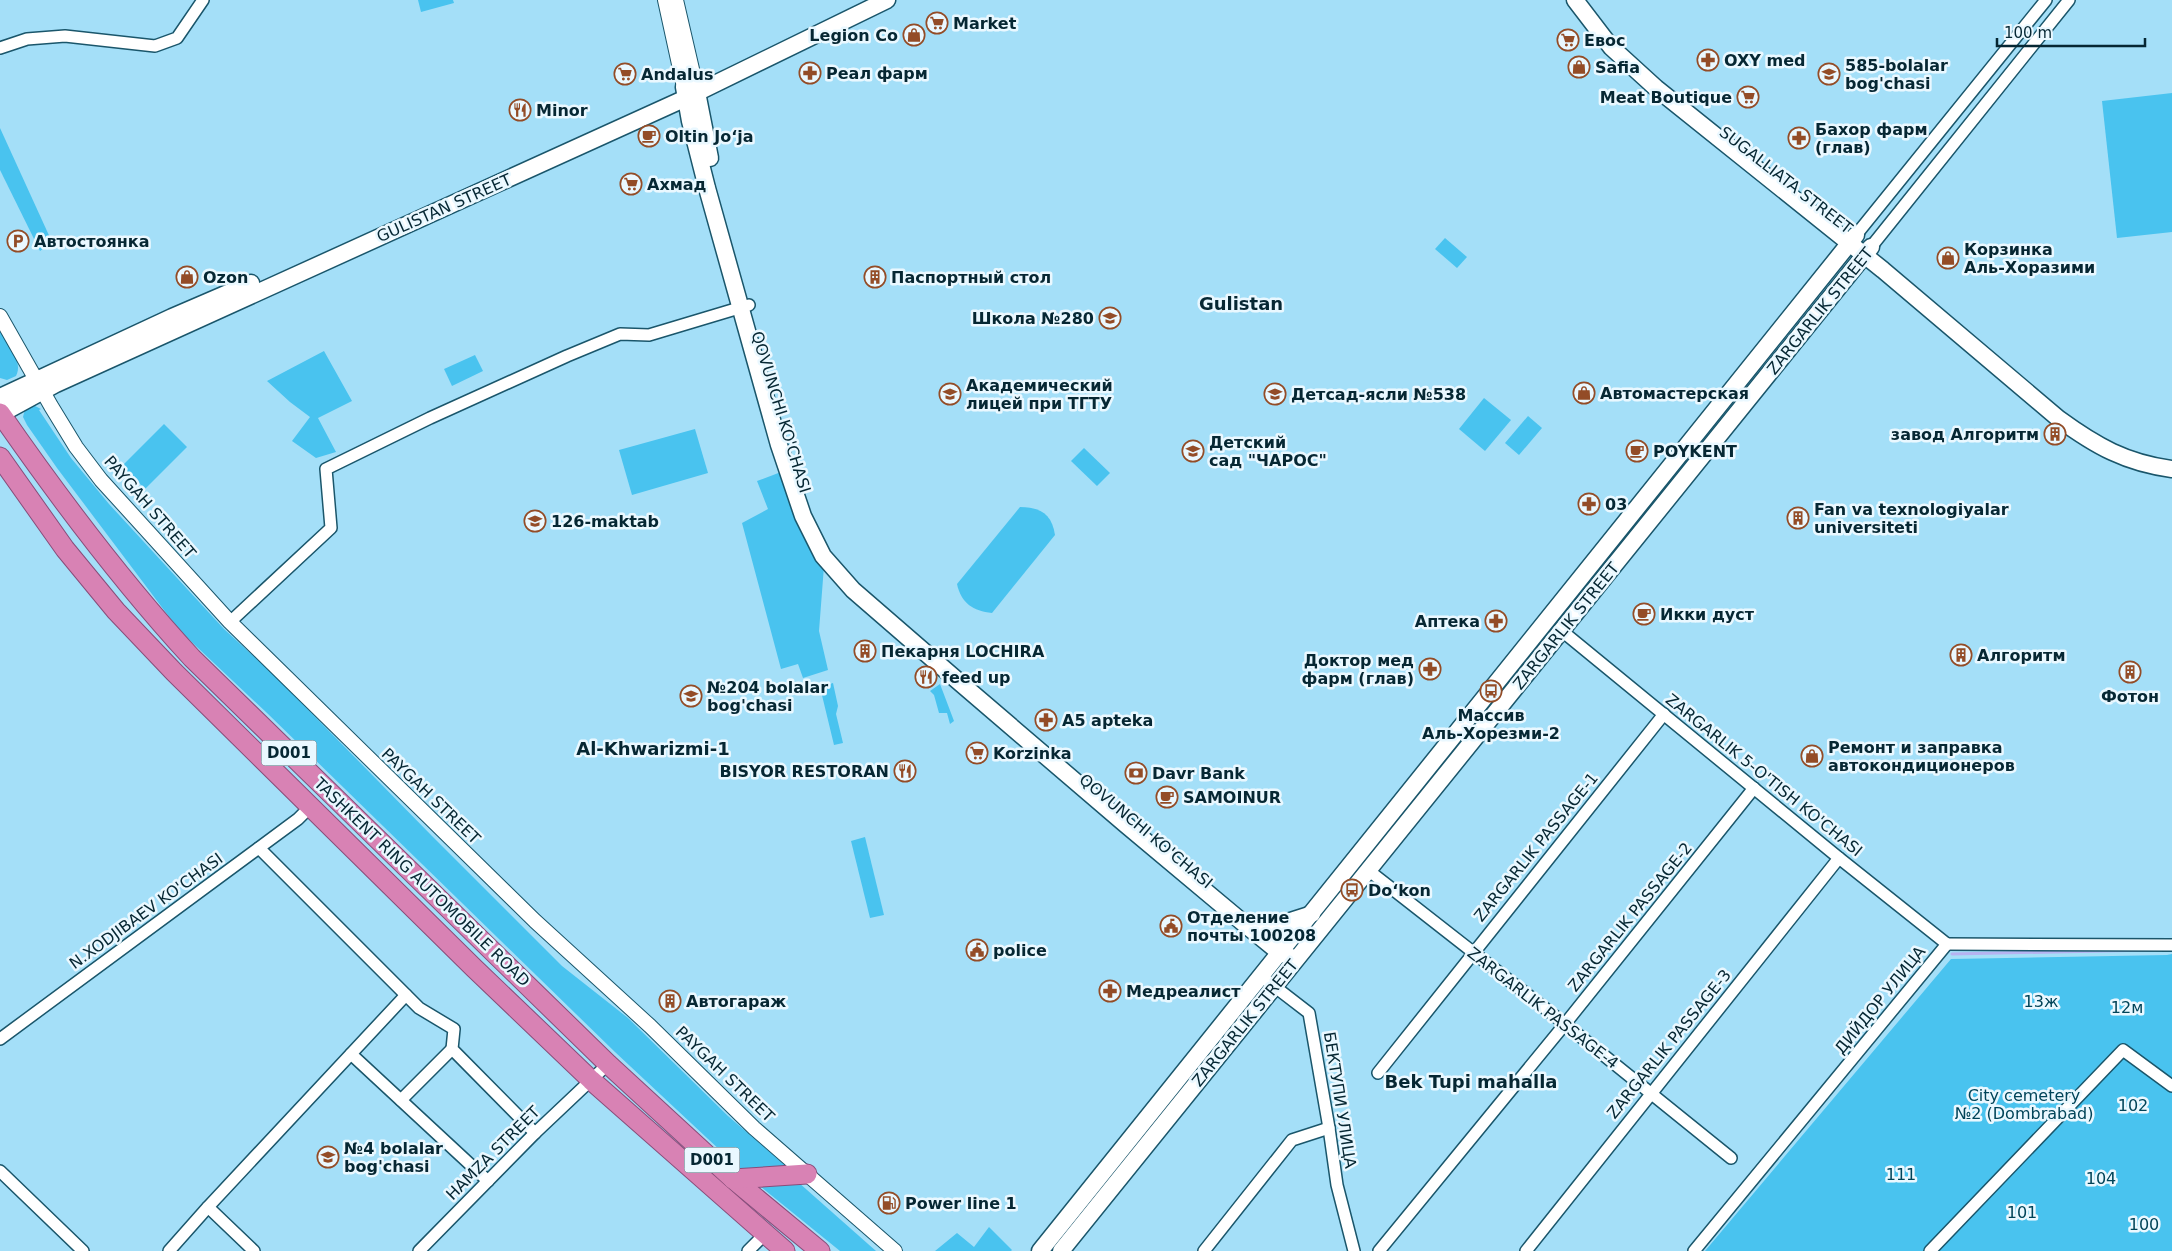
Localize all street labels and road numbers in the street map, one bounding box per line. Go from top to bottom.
street label: SUGALLIATA STREET [1716,122,1856,238]
street label: GULISTAN STREET [374,170,515,246]
street label: ZARGARLIK STREET [1763,244,1877,378]
street label: QOVUNCHI KO'CHASI [747,329,815,495]
street label: PAYGAH STREET [100,452,200,562]
street label: ZARGARLIK STREET [1509,559,1623,693]
street label: ZARGARLIK 5-O'TISH KO'CHASI [1662,690,1866,860]
road number: D001 [262,740,316,766]
street label: PAYGAH STREET [378,744,484,848]
street label: ZARGARLIK PASSAGE-1 [1470,769,1602,925]
street label: QOVUNCHI KO'CHASI [1075,770,1217,892]
street label: TASHKENT RING AUTOMOBILE ROAD [310,773,534,990]
street label: ZARGARLIK PASSAGE-2 [1564,839,1696,995]
street label: N.XODJIBAEV KO'CHASI [66,849,226,973]
street label: ДИЙДОР УЛИЦА [1831,942,1929,1058]
street label: ZARGARLIK PASSAGE-4 [1464,943,1622,1073]
street label: ZARGARLIK STREET [1188,956,1302,1090]
street label: ZARGARLIK PASSAGE-3 [1603,966,1735,1122]
street label: PAYGAH STREET [672,1022,778,1126]
street label: БЕКТУПИ УЛИЦА [1320,1030,1360,1170]
street label: HAMZA STREET [442,1102,544,1204]
road number: D001 [684,1148,740,1172]

